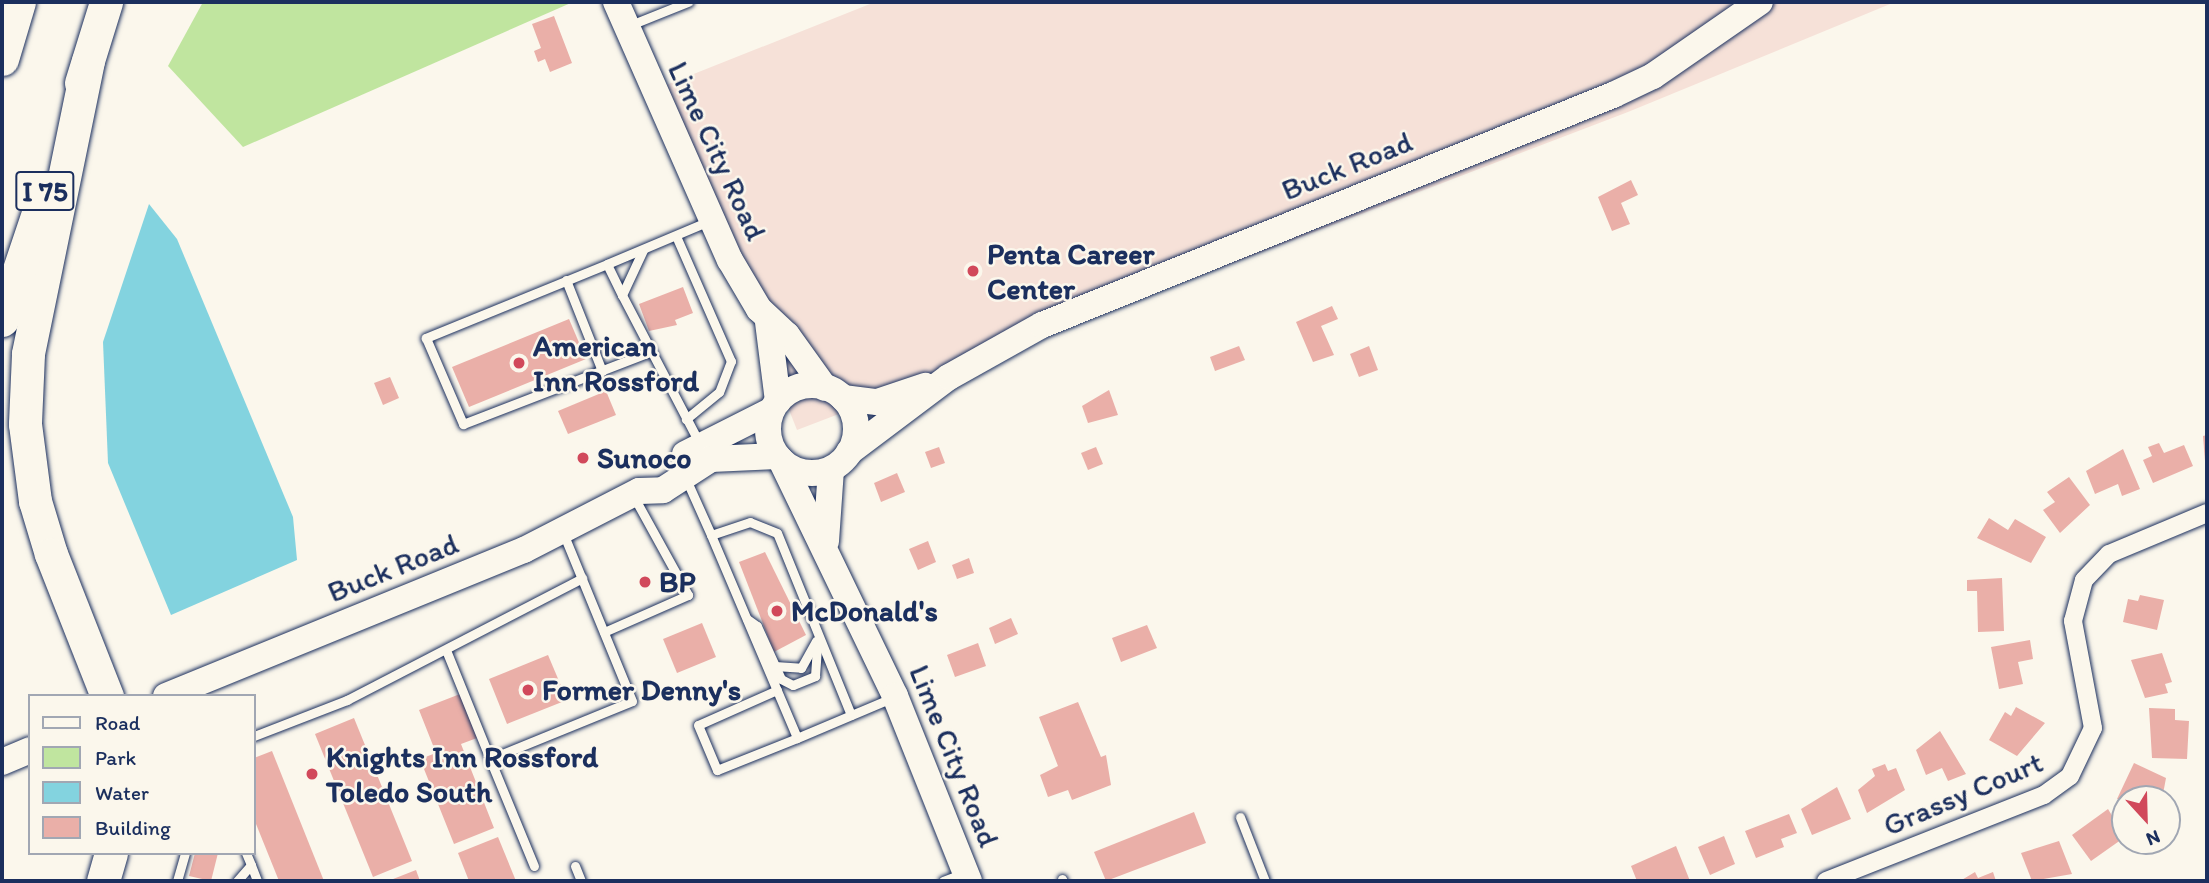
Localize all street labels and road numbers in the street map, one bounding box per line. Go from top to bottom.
street label: Lime City Road [660,56,774,246]
street label: Buck Road [1277,124,1417,208]
road number: I 75 [15,166,75,216]
street label: Buck Road [323,526,463,610]
street label: Lime City Road [901,660,1007,852]
street label: Grassy Court [1878,744,2048,844]

